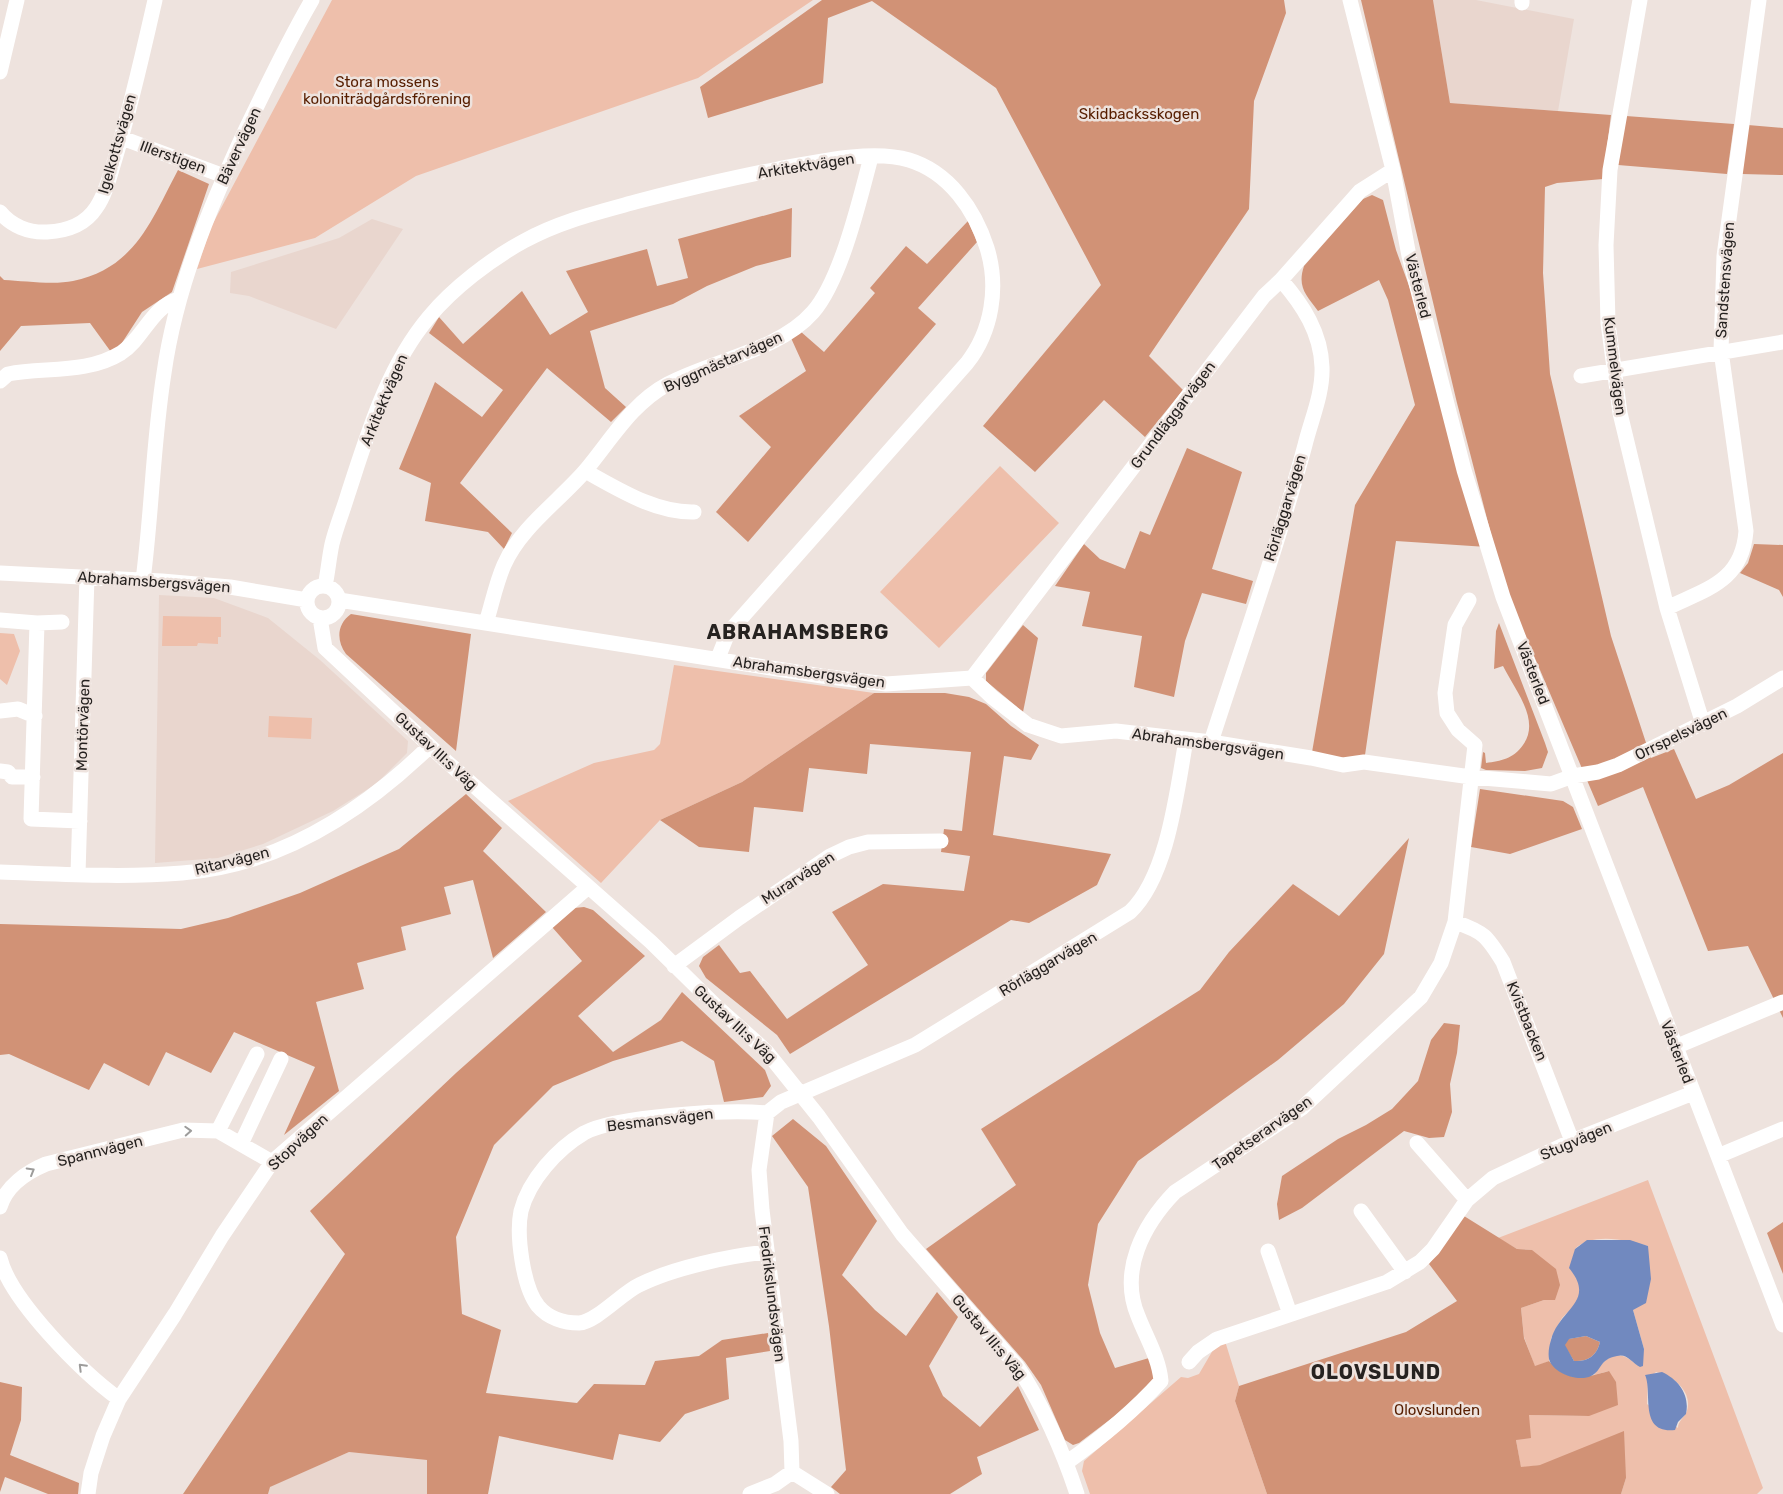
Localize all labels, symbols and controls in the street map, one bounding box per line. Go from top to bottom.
park label: Stora mossens koloniträdgårdsförening [303,73,471,108]
street label: Igelkottsvägen [94,92,140,196]
street label: Bävervägen [213,105,265,187]
park label: Skidbacksskogen [1079,105,1199,123]
street label: Illerstigen [137,137,209,177]
street label: Arkitektvägen [756,149,856,183]
street label: Sandstensvägen [1712,221,1738,339]
street label: Västerled [1401,252,1435,320]
street label: Kummelvägen [1600,316,1630,416]
street label: Byggmästarvägen [661,328,785,396]
street label: Arkitektvägen [357,352,411,448]
street label: Grundläggarvägen [1127,358,1219,472]
street label: Rörläggarvägen [1260,452,1310,564]
street label: Abrahamsbergsvägen [77,568,231,596]
district label: ABRAHAMSBERG [707,620,889,644]
street label: Västerled [1513,639,1553,707]
street label: Abrahamsbergsvägen [732,652,886,692]
street label: Montörvägen [72,679,94,771]
street label: Orrspelsvägen [1632,704,1730,764]
street label: Gustav III:s Väg [391,708,481,794]
street label: Abrahamsbergsvägen [1131,724,1285,764]
street label: Ritarvägen [193,843,271,879]
street label: Murarvägen [758,848,838,908]
street label: Rörläggarvägen [996,928,1100,1000]
street label: Kvistbacken [1503,979,1551,1063]
street label: Gustav III:s Väg [690,981,780,1067]
street label: Västerled [1657,1018,1697,1086]
street label: Tapetserarvägen [1209,1092,1315,1174]
street label: Besmansvägen [606,1105,714,1135]
street label: Stopvägen [264,1110,332,1174]
street label: Stugvägen [1538,1118,1614,1164]
one-way arrow [184,1126,192,1136]
street label: Spannvägen [55,1132,145,1170]
one-way arrow [26,1168,35,1178]
street label: Fredrikslundsvägen [755,1225,789,1363]
street label: Gustav III:s Väg [948,1291,1030,1383]
district label: OLOVSLUND [1311,1360,1441,1384]
one-way arrow [78,1364,87,1373]
park label: Olovslunden [1394,1401,1480,1419]

